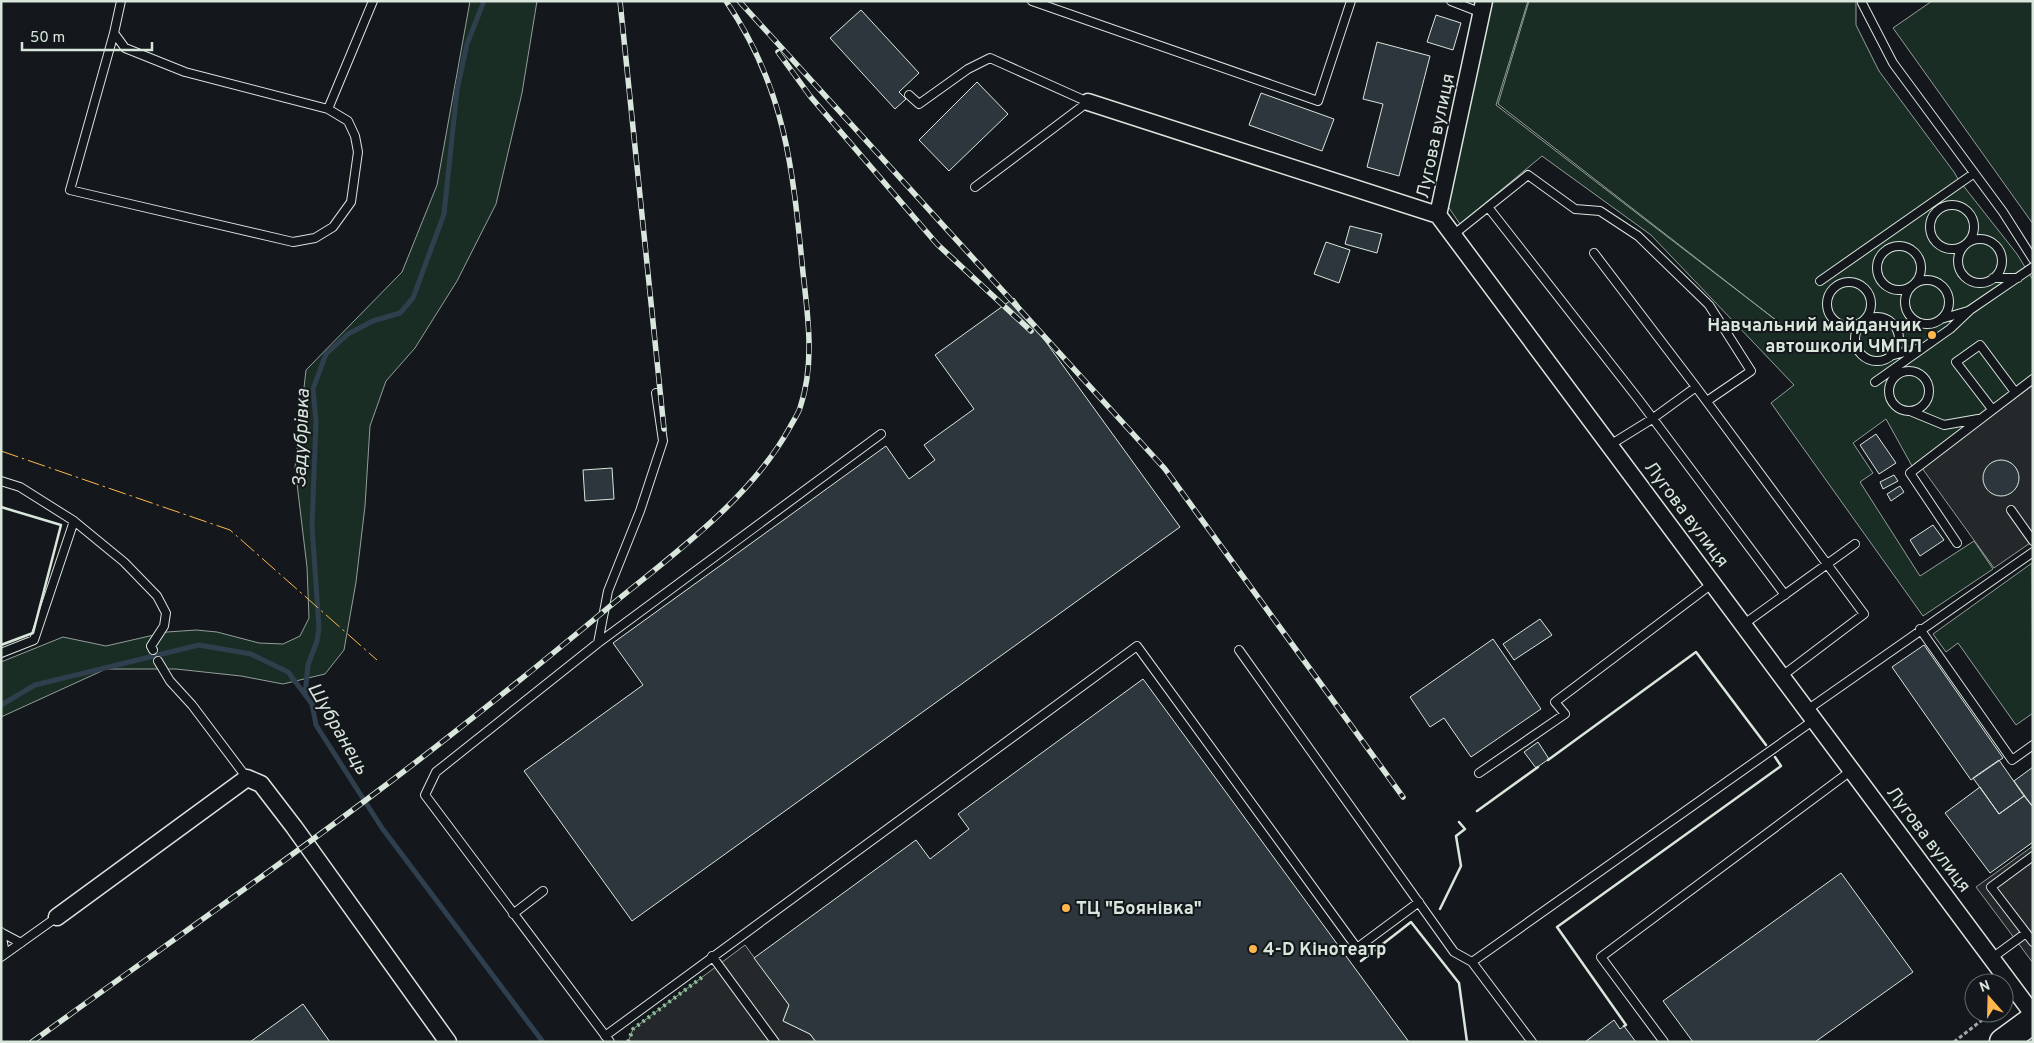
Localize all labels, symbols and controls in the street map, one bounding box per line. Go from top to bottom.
scale bar [22,20,152,52]
text: 50 m [30,29,65,48]
street label: Лугова вулиця [1412,72,1461,201]
place label: Навчальний майданчик автошколи ЧМПЛ [1707,315,1922,359]
marker: Навчальний майданчик автошколи ЧМПЛ [1926,329,1938,341]
water label: Задубрівка [288,388,316,488]
street label: Лугова вулиця [1638,457,1733,573]
water label: Шубранець [301,679,373,779]
street label: Лугова вулиця [1880,782,1975,898]
place label: ТЦ "Боянівка" [1076,898,1202,921]
marker: ТЦ "Боянівка" [1060,902,1072,914]
place label: 4-D Кінотеатр [1263,939,1386,962]
marker: 4-D Кінотеатр [1247,943,1259,955]
north arrow [1964,973,2014,1023]
text: N [1977,977,1993,997]

